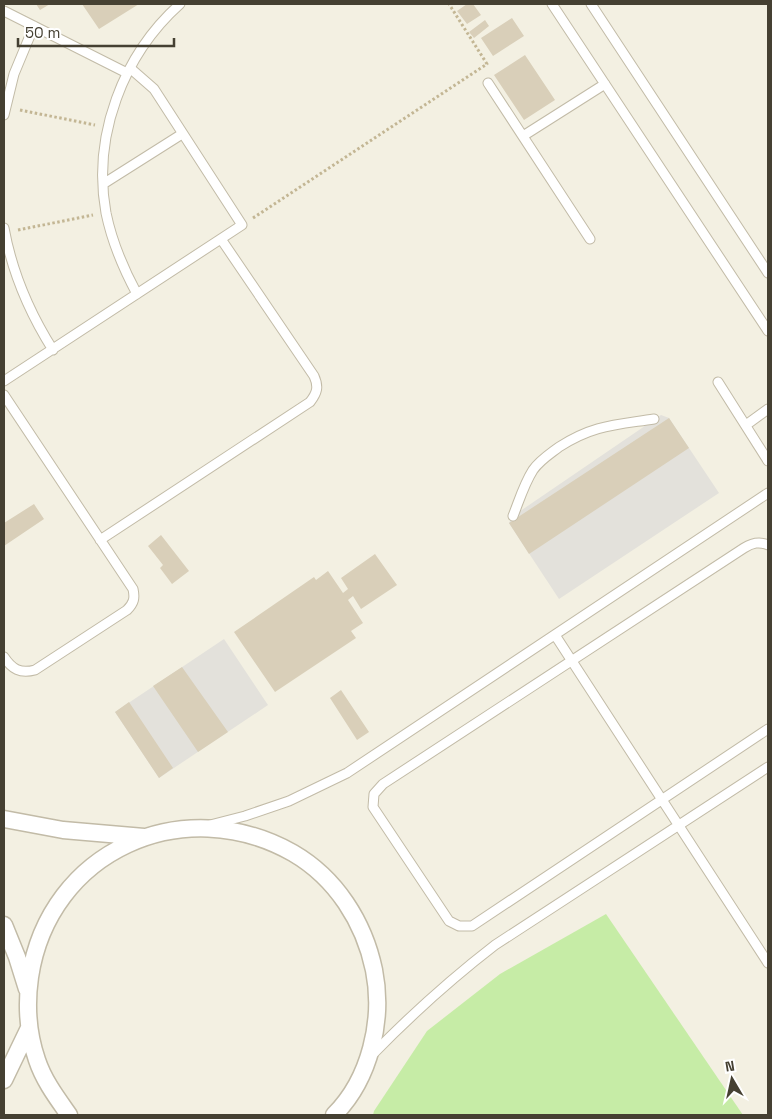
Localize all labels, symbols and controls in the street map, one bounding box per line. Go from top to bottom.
scale bar [18,15,174,47]
text: 50 m [25,23,60,42]
north arrow [707,1054,757,1104]
text: N [724,1057,736,1076]

